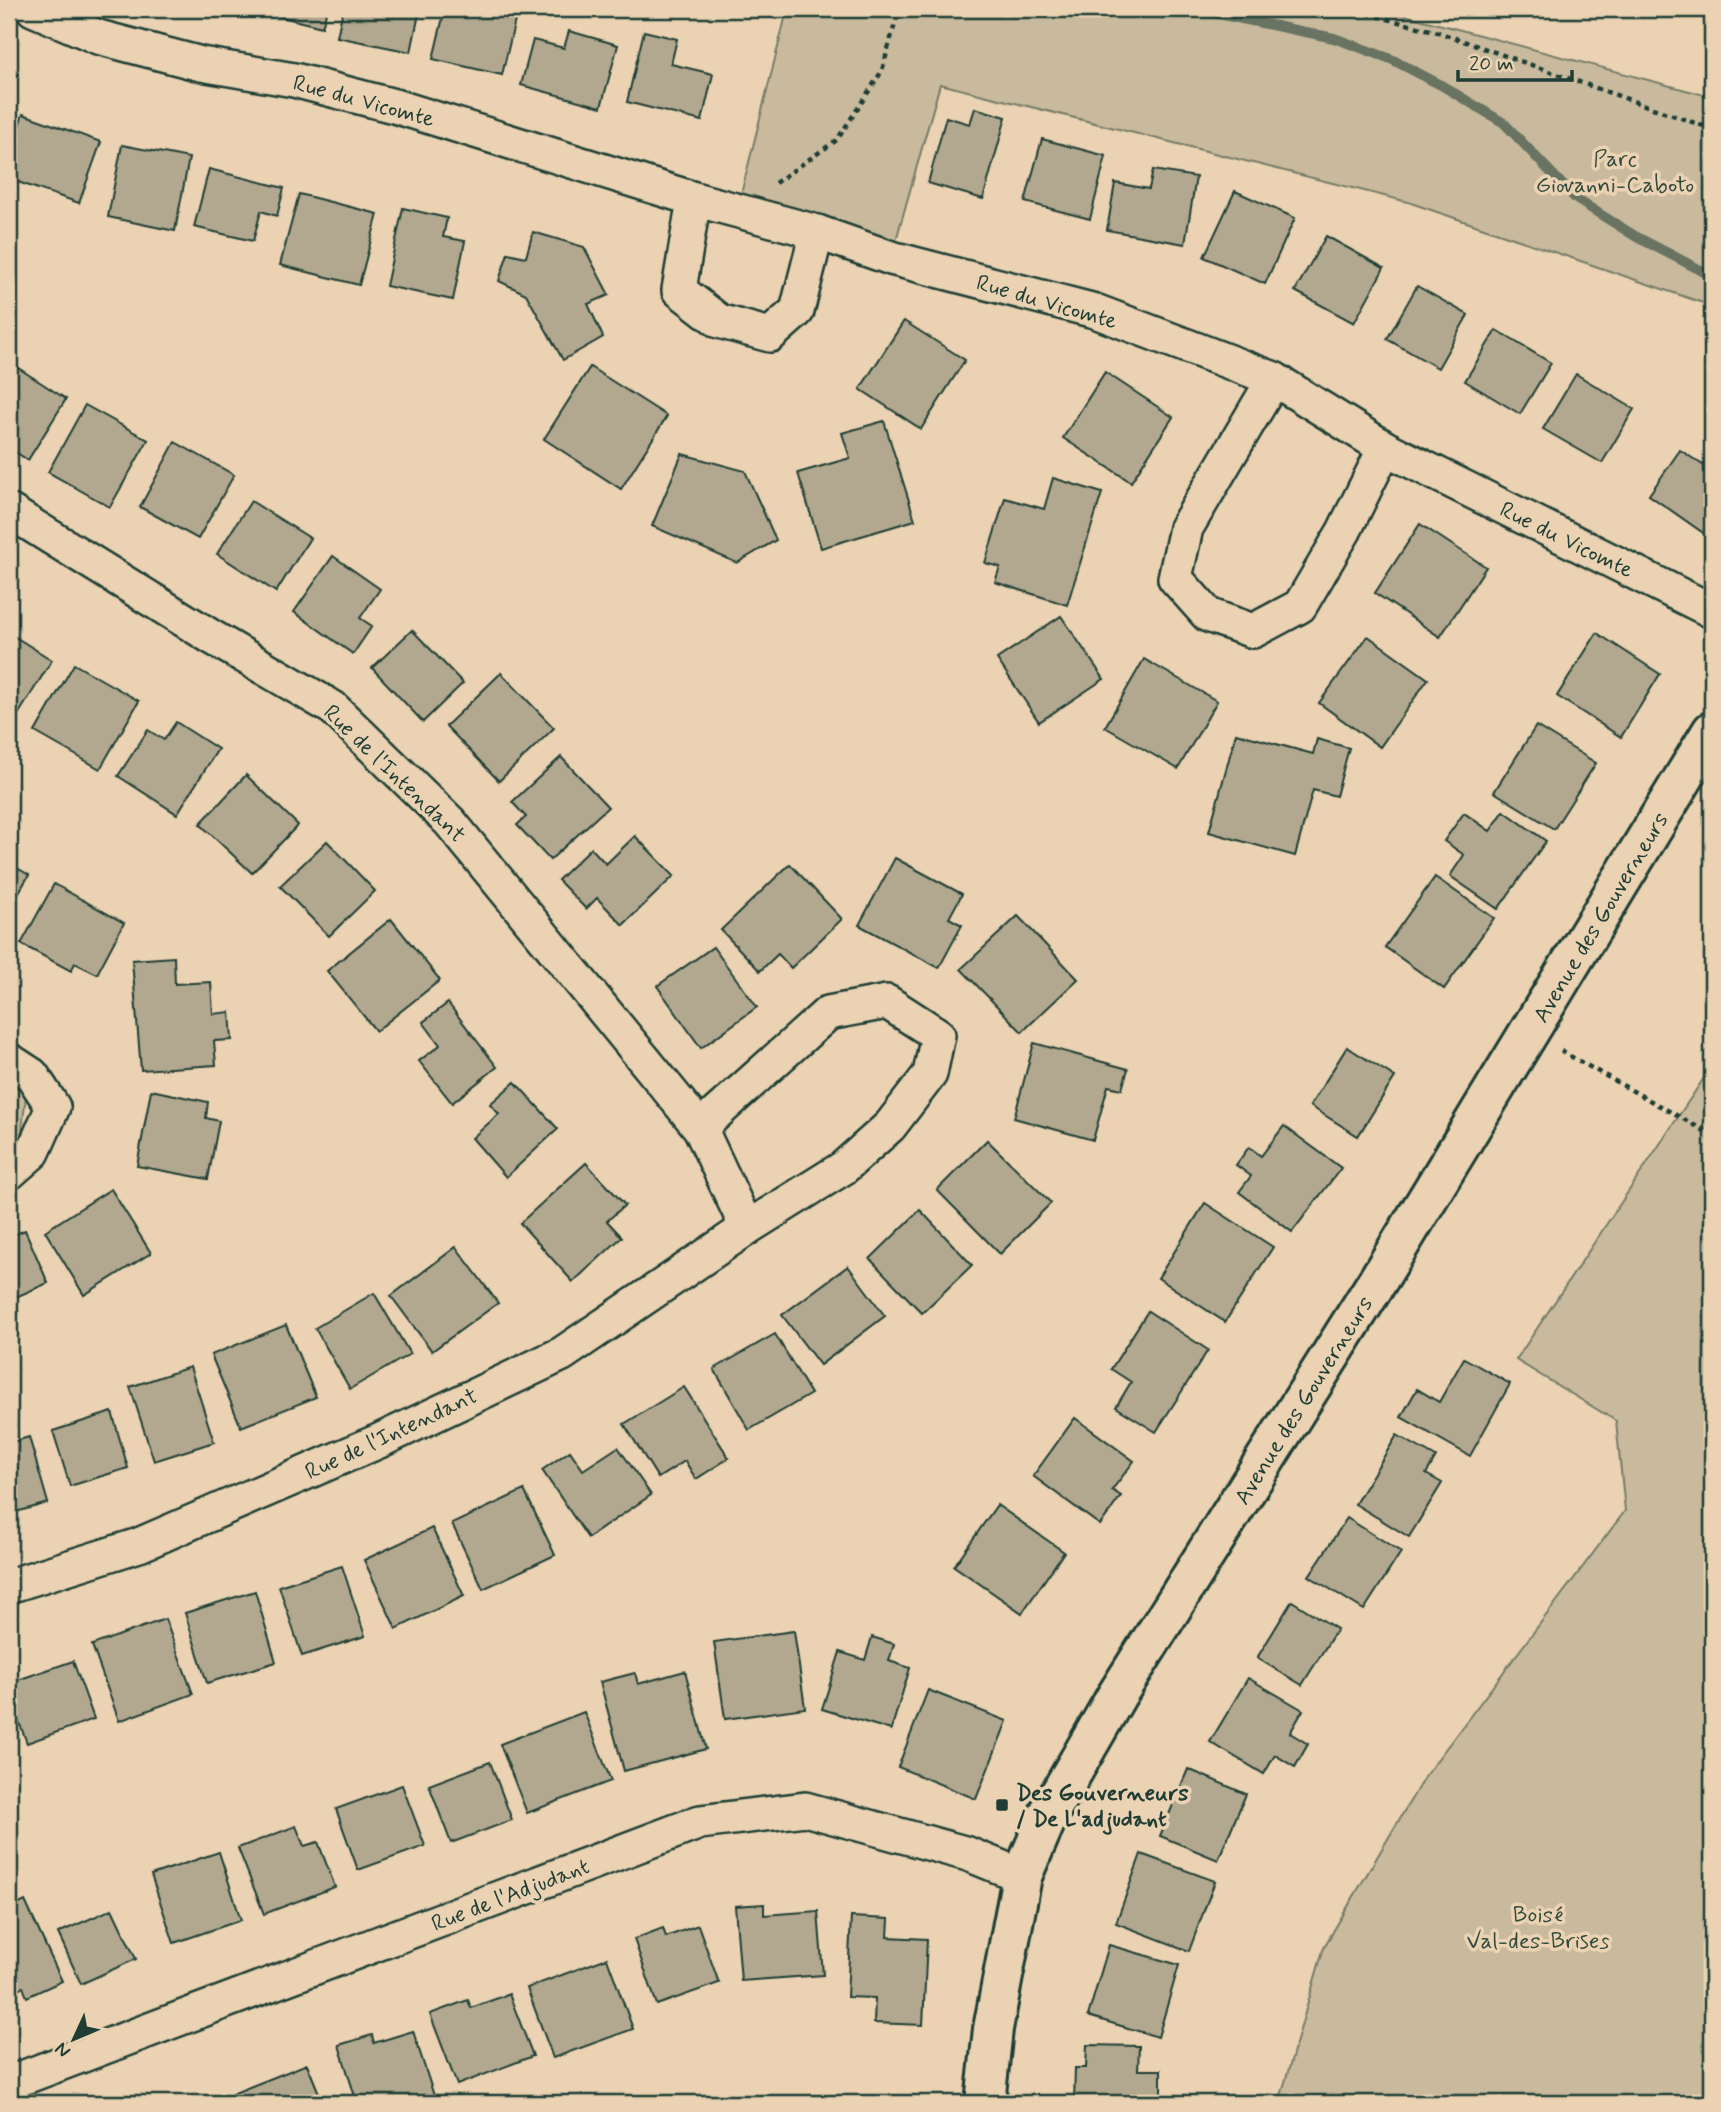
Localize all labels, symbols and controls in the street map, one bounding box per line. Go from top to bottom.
scale bar [1458,38,1572,82]
text: 20 m [1469,50,1514,78]
street label: Rue du Vicomte [289,69,438,135]
park label: Parc Giovanni-Caboto [1536,145,1694,201]
street label: Rue du Vicomte [972,268,1121,337]
street label: Rue du Vicomte [1494,495,1638,586]
street label: Rue de l'Intendant [316,699,471,850]
street label: Avenue des Gouverneurs [1527,807,1676,1029]
street label: Avenue des Gouverneurs [1228,1291,1381,1511]
street label: Rue de l'Intendant [301,1382,483,1488]
place label: Des Gouverneurs / De L'adjudant [1016,1779,1189,1835]
marker: Des Gouverneurs / De L'adjudant [994,1797,1010,1813]
street label: Rue de l'Adjudant [427,1852,594,1940]
park label: Boisé Val-des-Brises [1467,1901,1609,1957]
north arrow [38,2004,108,2074]
text: N [49,2037,76,2063]

